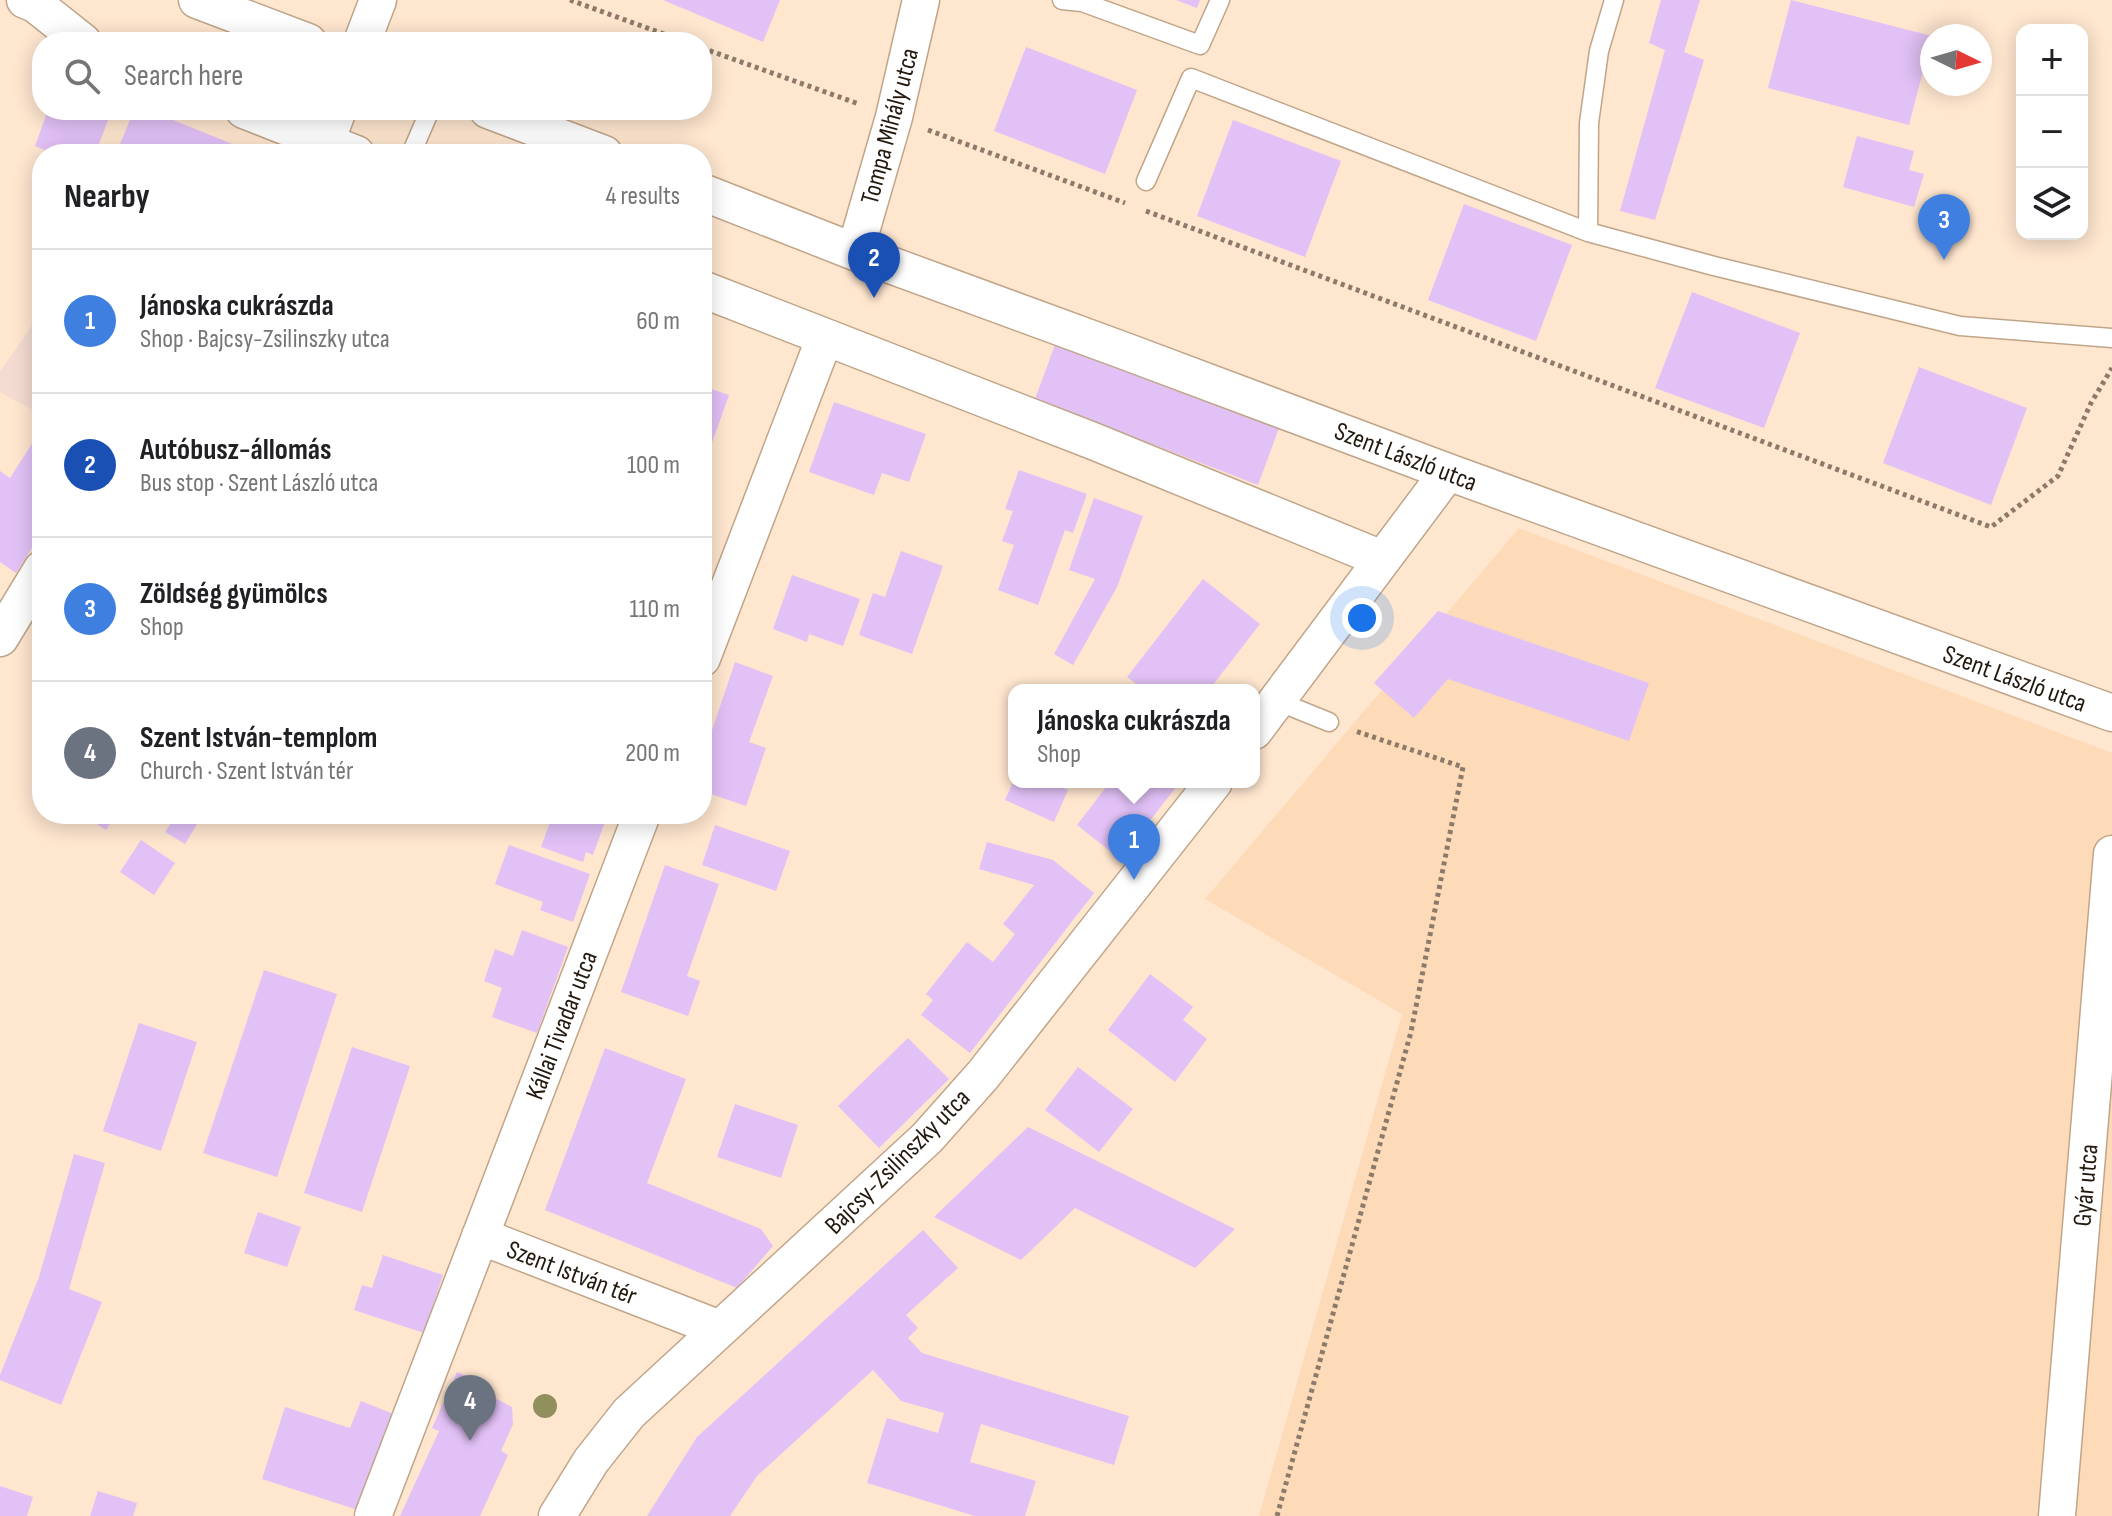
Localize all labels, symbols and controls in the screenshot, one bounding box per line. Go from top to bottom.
north arrow [1920,24,1992,96]
map controls [2016,24,2088,240]
button: + [2016,24,2088,96]
search box [32,32,712,120]
street label: Tompa Mihály utca [855,45,926,208]
icon: search [60,54,104,98]
text: Search here [124,58,243,94]
button: − [2016,96,2088,168]
button: layers [2016,168,2088,240]
text: Nearby [64,176,150,217]
text: 4 results [605,181,680,212]
pin: 3 [1918,194,1970,260]
pin: 2 [848,232,900,298]
text: Jánoska cukrászda [140,288,334,324]
text: 1 [85,306,95,337]
text: 60 m [636,306,680,337]
text: Shop · Bajcsy-Zsilinszky utca [140,324,390,355]
street label: Szent László utca [1330,416,1481,499]
text: Autóbusz-állomás [140,432,332,468]
text: 2 [84,450,96,481]
text: 100 m [627,450,680,481]
text: Bus stop · Szent László utca [140,468,378,499]
text: Zöldség gyümölcs [140,576,328,612]
text: 3 [84,594,96,625]
text: 110 m [629,594,680,625]
your location [1342,598,1382,638]
text: Shop [140,612,184,643]
street label: Szent László utca [1939,639,2090,720]
popup [1008,684,1260,788]
text: Jánoska cukrászda [1037,703,1231,739]
text: Szent István-templom [140,720,378,756]
text: 4 [84,738,96,769]
text: 200 m [625,738,680,769]
text: Shop [1037,739,1081,770]
text: Church · Szent István tér [140,756,354,787]
pin: 1 [1108,814,1160,880]
street label: Kállai Tivadar utca [520,947,605,1104]
street label: Bajcsy-Zsilinszky utca [819,1083,977,1241]
street label: Gyár utca [2067,1143,2106,1228]
street label: Szent István tér [502,1234,641,1313]
pin: 4 [444,1375,496,1441]

